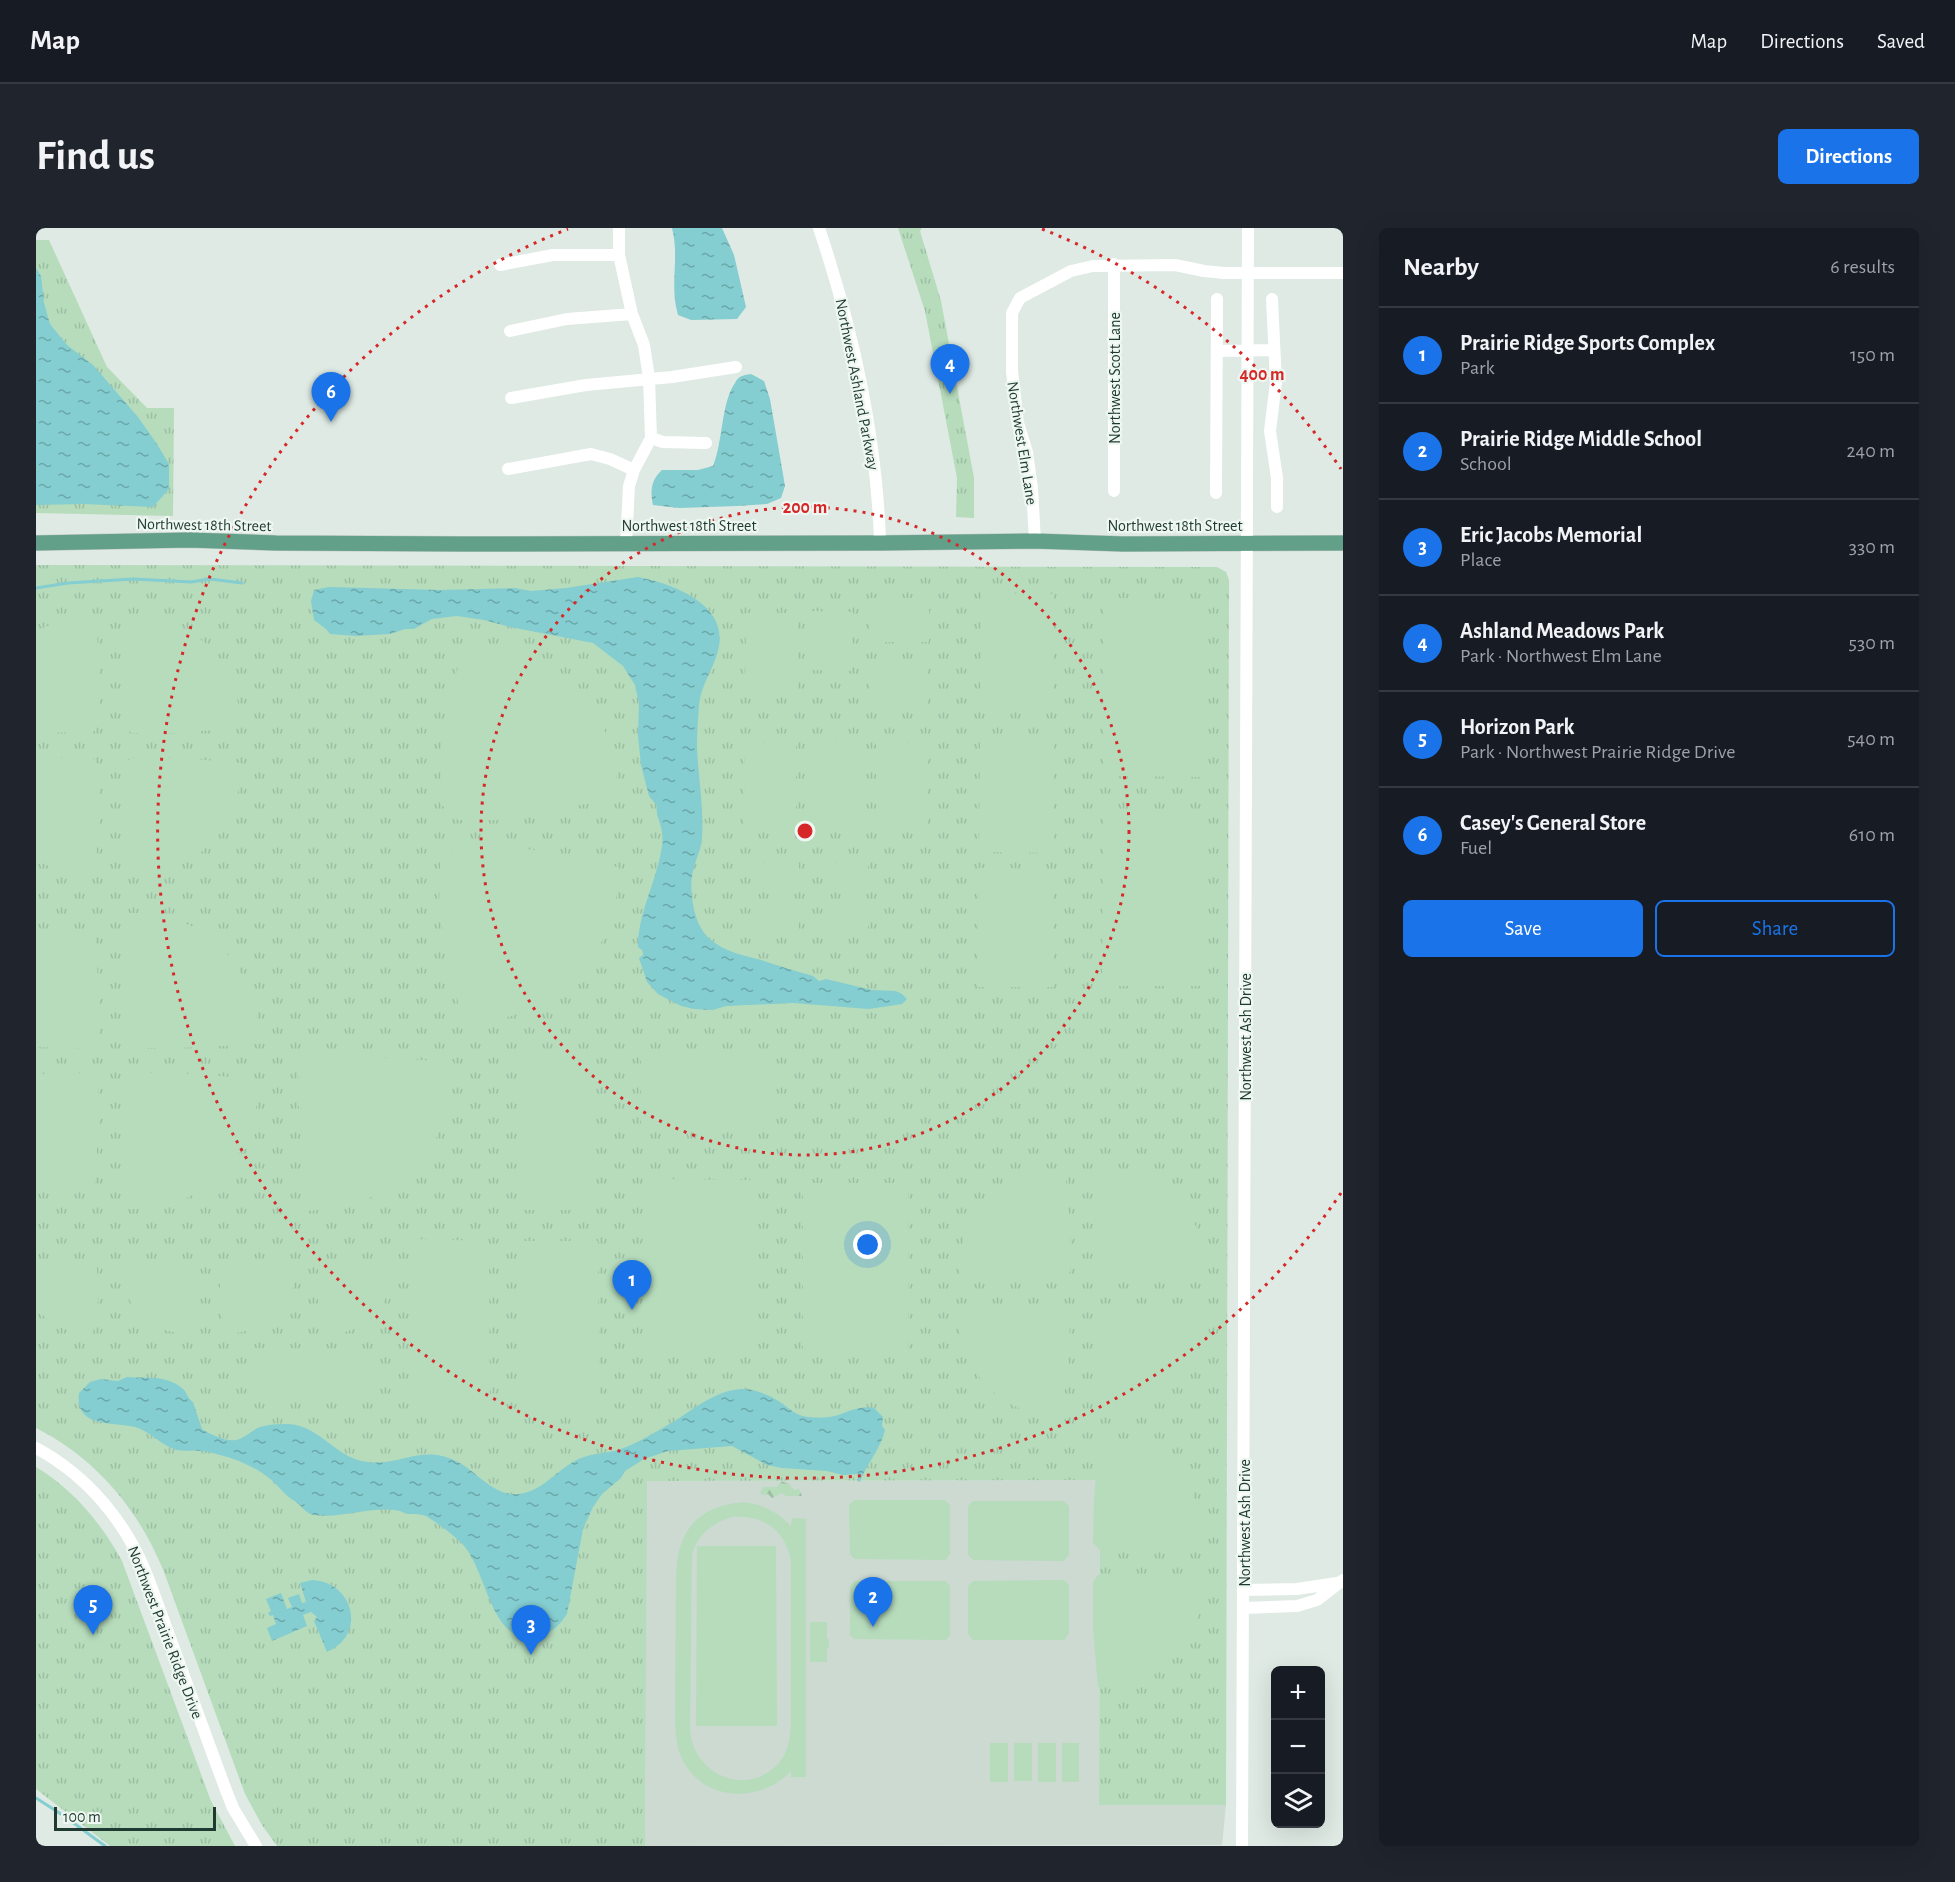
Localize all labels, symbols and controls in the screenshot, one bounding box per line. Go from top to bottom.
text: Map [30,27,80,55]
text: Map [1691,31,1727,52]
text: Directions [1760,31,1844,52]
text: Saved [1877,31,1925,52]
button: Directions [1778,129,1919,184]
text: Find us [36,135,155,177]
text: Nearby [1403,254,1479,280]
text: 6 results [1830,257,1895,277]
street label: Northwest Ashland Parkway [832,297,882,472]
street label: Northwest Scott Lane [1107,312,1123,444]
text: Prairie Ridge Sports Complex [1460,332,1715,354]
pin: 4 [930,344,970,394]
text: 1 [1419,345,1426,365]
text: 150 m [1850,345,1895,365]
text: Park [1460,358,1495,378]
text: 400 m [1239,366,1285,384]
pin: 6 [312,372,350,422]
street label: Northwest Elm Lane [1004,380,1040,506]
text: Prairie Ridge Middle School [1460,428,1702,450]
text: 2 [1418,441,1427,461]
text: 240 m [1846,441,1895,461]
text: School [1460,454,1512,474]
text: 200 m [783,499,827,517]
street label: Northwest 18th Street [136,516,272,534]
street label: Northwest 18th Street [621,518,757,534]
street label: Northwest 18th Street [1107,518,1243,534]
text: Eric Jacobs Memorial [1460,524,1642,546]
text: 3 [1418,537,1427,557]
text: 330 m [1849,537,1895,557]
text: Place [1460,550,1501,570]
text: Ashland Meadows Park [1460,620,1664,642]
text: 4 [1417,633,1428,653]
text: 530 m [1849,633,1895,653]
text: Park · Northwest Elm Lane [1460,646,1662,666]
text: Horizon Park [1460,716,1574,738]
text: 5 [1418,729,1427,749]
text: 540 m [1847,729,1895,749]
text: Park · Northwest Prairie Ridge Drive [1460,742,1735,762]
text: Casey's General Store [1460,812,1646,834]
centre of rings [795,821,815,841]
text: 6 [1418,825,1427,845]
text: 610 m [1849,825,1895,845]
text: Fuel [1460,838,1492,858]
button: Save [1403,900,1643,957]
button: Share [1655,900,1895,957]
street label: Northwest Ash Drive [1238,973,1254,1101]
your location [853,1230,882,1259]
pin: 1 [612,1260,652,1310]
street label: Northwest Ash Drive [1237,1459,1253,1587]
street label: Northwest Prairie Ridge Drive [125,1544,205,1721]
pin: 2 [854,1578,892,1627]
pin: 5 [74,1586,112,1635]
pin: 3 [512,1606,550,1655]
map controls [1271,1666,1325,1828]
button: + [1271,1666,1325,1720]
button: − [1271,1720,1325,1774]
button: layers [1271,1774,1325,1828]
scale bar [54,1804,216,1832]
text: 100 m [63,1809,101,1825]

